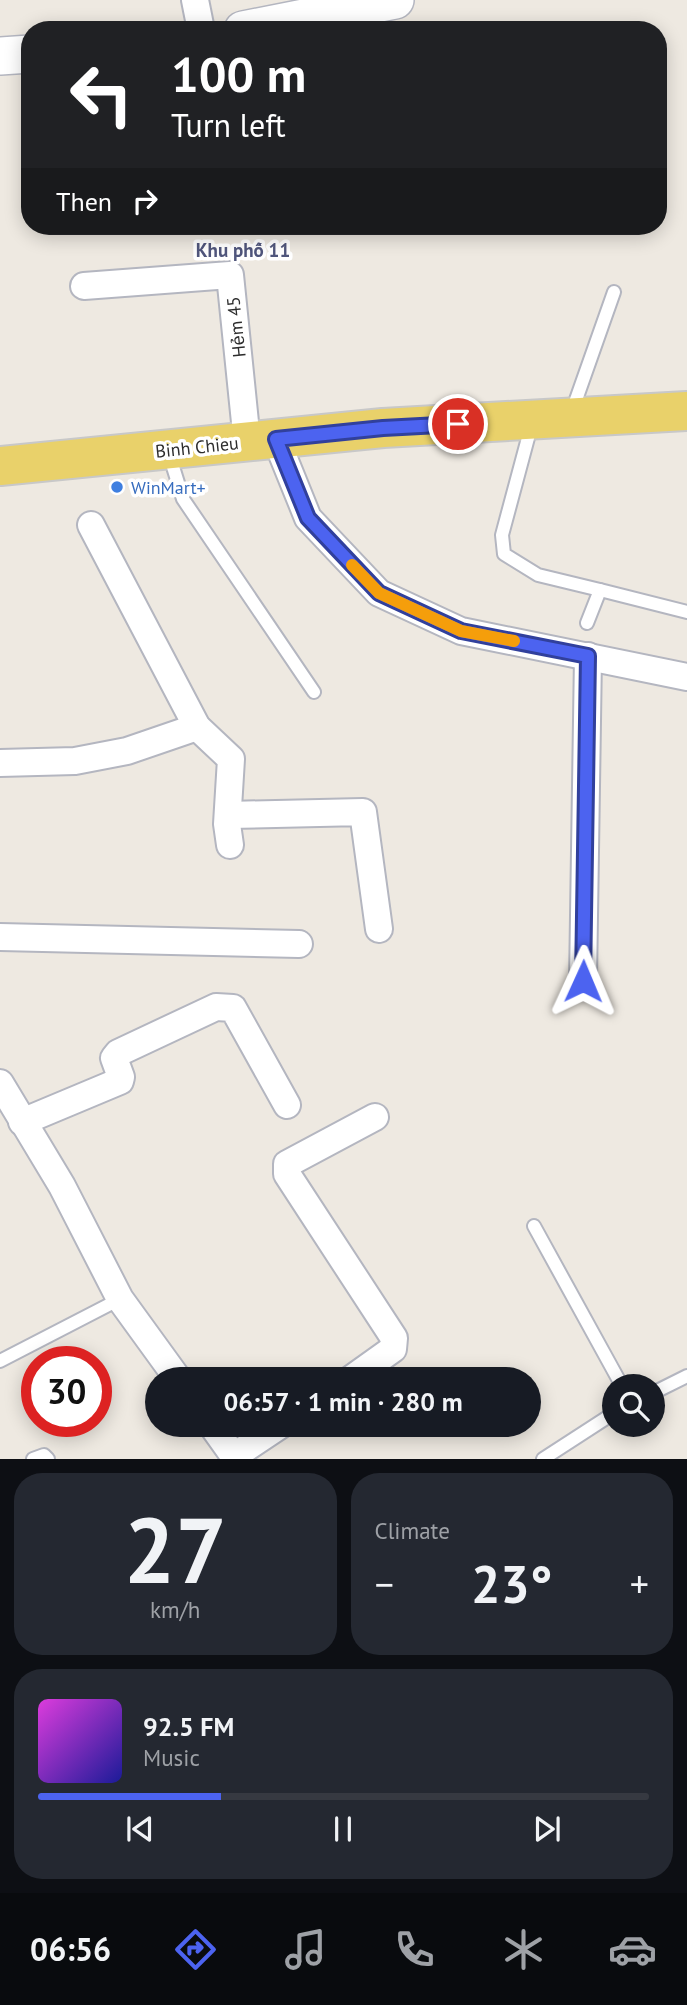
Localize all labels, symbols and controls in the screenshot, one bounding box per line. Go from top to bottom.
text: 100 m [171,42,306,106]
icon: left [56,49,147,140]
text: Turn left [171,104,286,146]
icon: right [126,182,164,220]
text: Then [56,185,112,218]
district label: Khu phố 11 [196,238,290,262]
street label: Hẻm 45 [221,295,251,359]
pin [428,394,488,454]
icon: arrive [439,405,477,443]
street label: Binh Chieu [154,431,240,463]
place label: WinMart+ [131,476,206,499]
marker: WinMart+ [109,479,125,495]
position arrow [546,944,620,1018]
speed limit sign: 30 [21,1346,112,1437]
map controls [602,1374,665,1437]
button: search [602,1374,665,1437]
text: 06:57 · 1 min · 280 m [223,1385,463,1418]
text: 27 [124,1490,227,1608]
text: Climate [375,1516,450,1545]
text: 23° [471,1550,553,1617]
text: − [375,1559,394,1608]
text: + [630,1559,649,1608]
text: km/h [150,1595,200,1624]
text: 92.5 FM [143,1710,234,1743]
text: Music [143,1743,200,1772]
icon: previous [121,1810,159,1848]
icon: pause [324,1810,362,1848]
icon: next [528,1810,566,1848]
icon: directions [171,1925,220,1974]
icon: music [281,1925,330,1974]
icon: phone [390,1925,439,1974]
icon: climate [499,1925,548,1974]
icon: car [608,1925,657,1974]
text: 06:56 [30,1928,111,1970]

